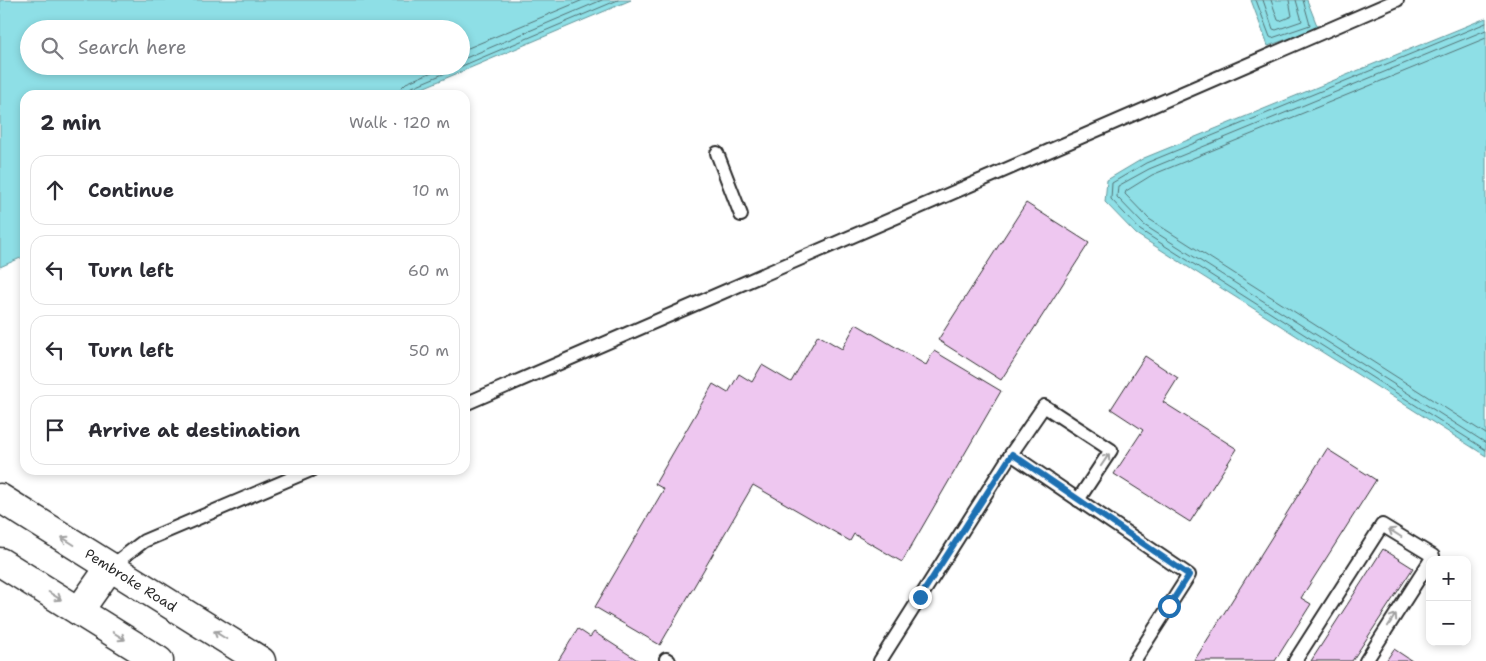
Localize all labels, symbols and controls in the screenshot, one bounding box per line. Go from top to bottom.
search box [20,20,470,75]
icon: search [38,34,66,62]
text: Search here [78,35,187,60]
text: 2 min [40,109,101,137]
text: Walk · 120 m [349,112,450,133]
icon: ahead [41,176,69,204]
text: Continue [88,178,174,203]
text: 10 m [412,180,449,201]
icon: left [41,256,69,284]
text: Turn left [88,258,174,283]
text: 60 m [408,260,449,281]
icon: left [41,336,69,364]
text: Turn left [88,338,174,363]
text: 50 m [409,340,449,361]
icon: arrive [41,416,69,444]
text: Arrive at destination [88,418,300,443]
one-way arrow [1100,453,1110,467]
one-way arrow [1389,527,1403,537]
one-way arrow [62,535,76,545]
street label: Pembroke Road [82,544,180,616]
map controls [1426,556,1471,646]
button: + [1426,556,1471,601]
route end [909,586,932,609]
one-way arrow [47,591,61,601]
route start [1158,595,1181,618]
button: − [1426,601,1471,646]
one-way arrow [1387,613,1398,627]
one-way arrow [213,630,227,641]
one-way arrow [112,631,126,642]

